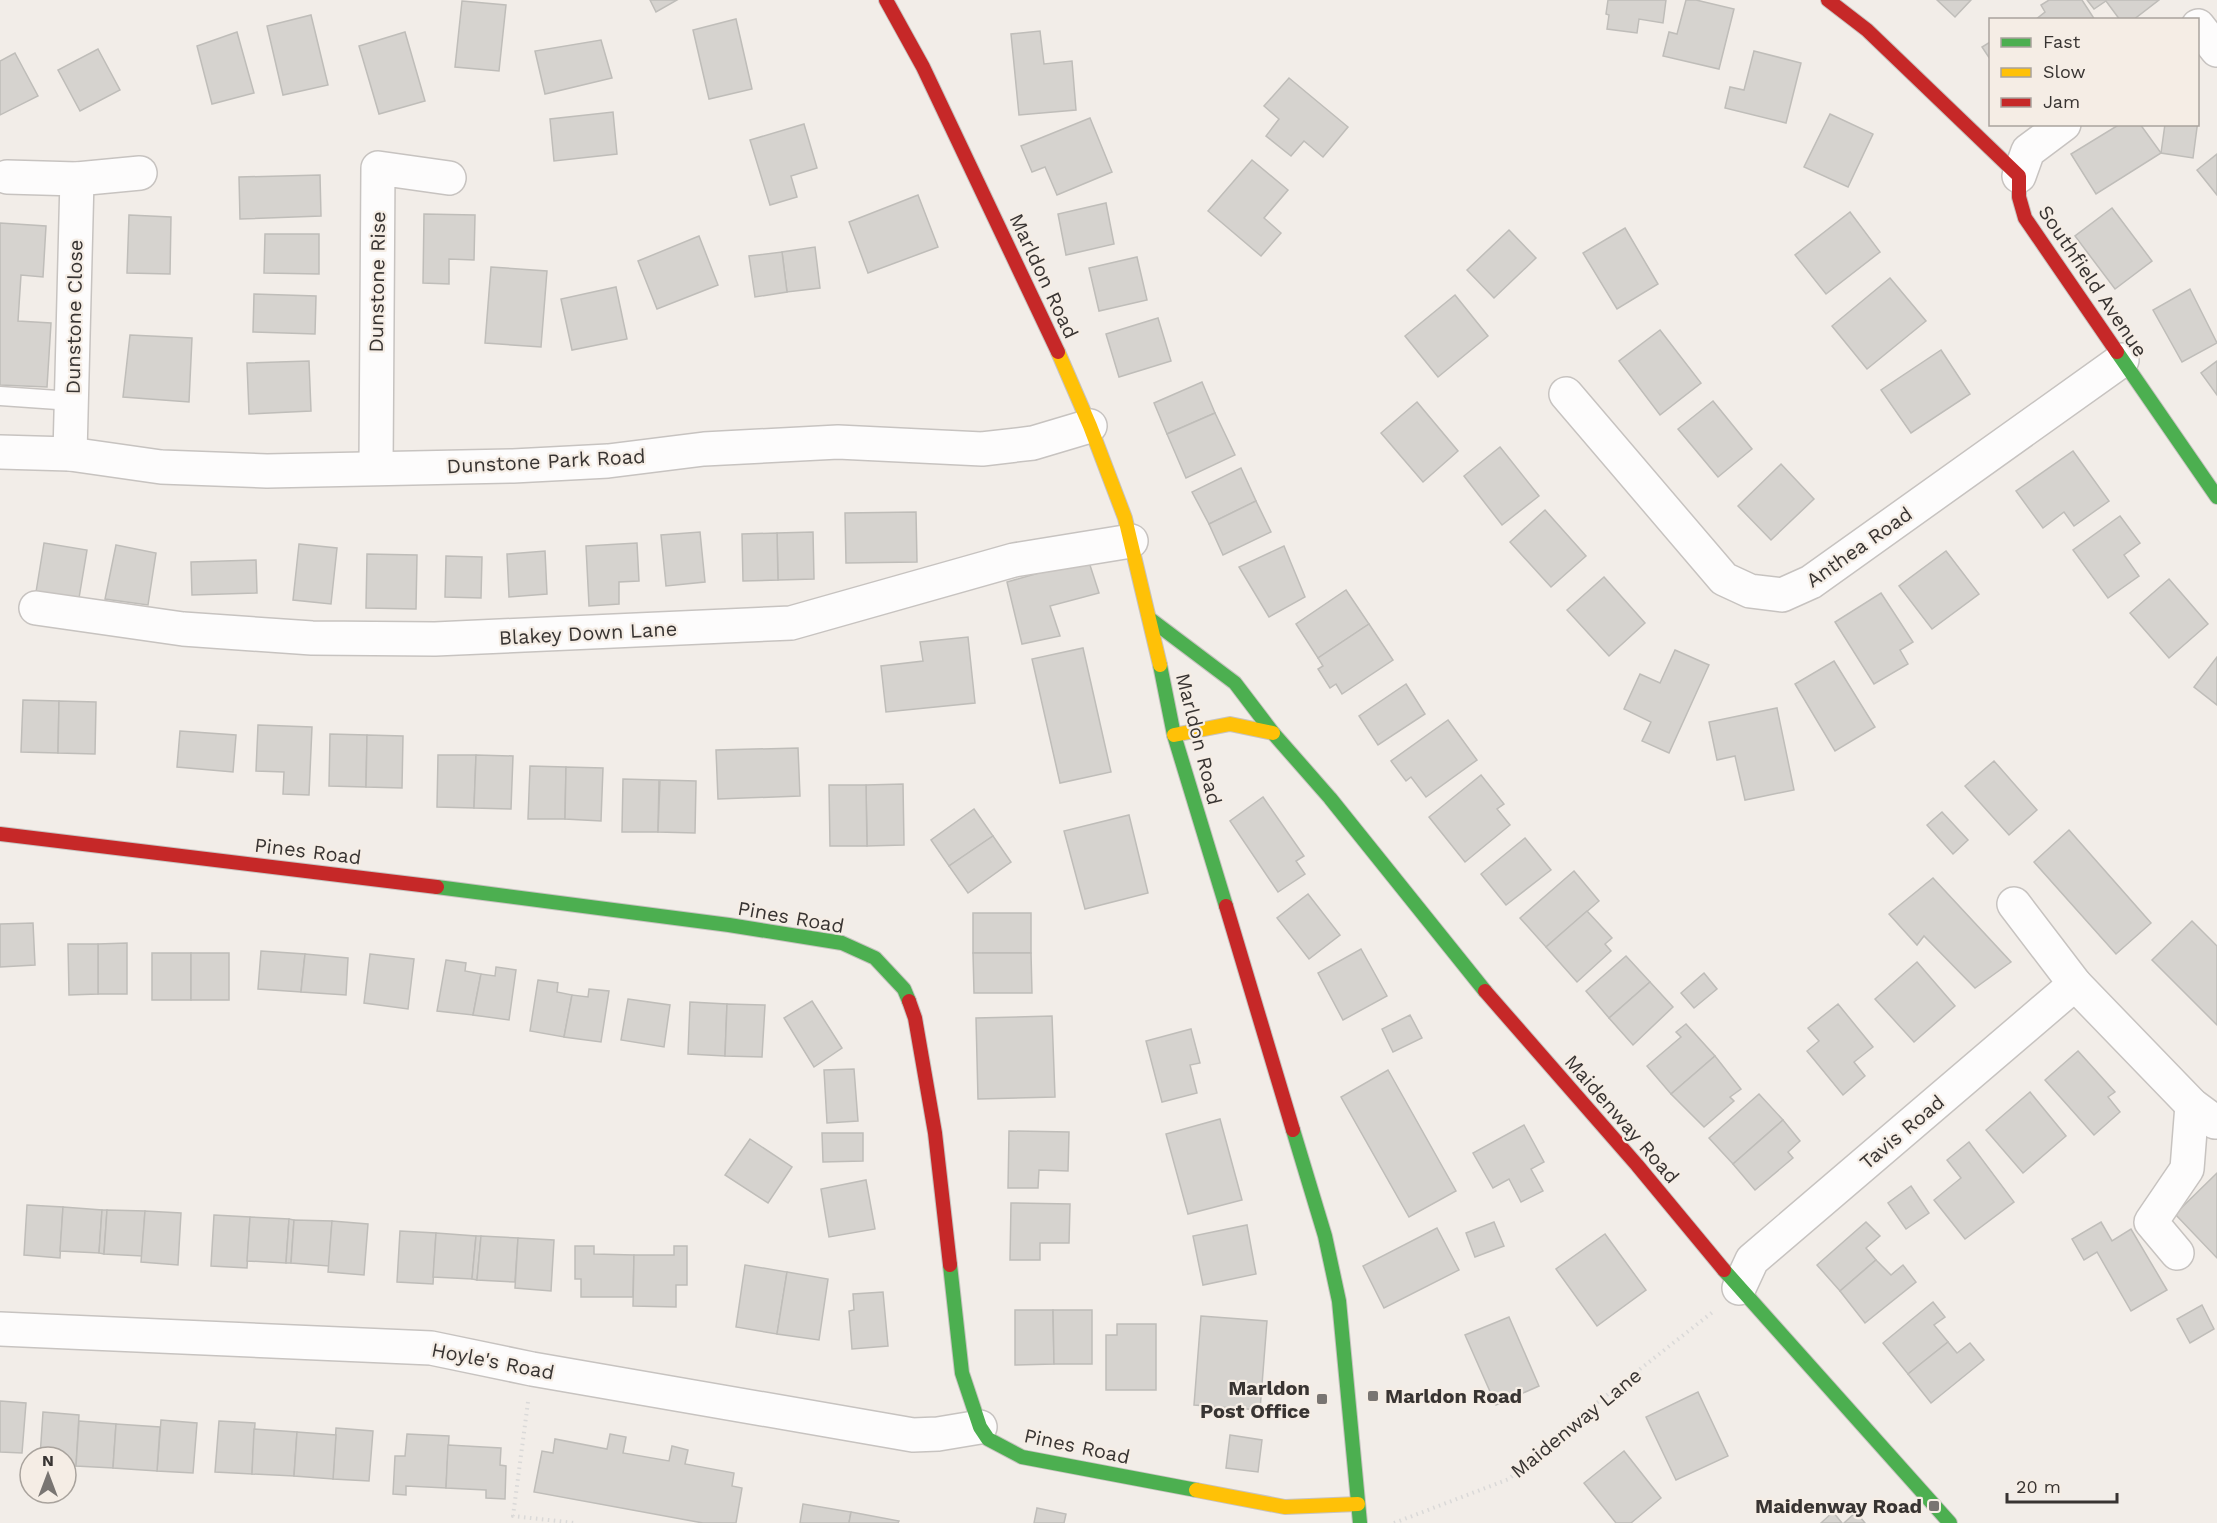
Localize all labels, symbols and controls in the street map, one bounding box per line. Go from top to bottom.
legend [1989,18,2199,126]
text: Fast [2043,31,2081,52]
text: Slow [2043,61,2086,82]
text: Jam [2043,91,2080,112]
street label: Southfield Avenue [2033,201,2153,361]
street label: Marldon Road [1005,210,1083,342]
street label: Dunstone Rise [364,211,390,353]
street label: Dunstone Close [61,239,87,395]
street label: Dunstone Park Road [446,444,646,478]
street label: Anthea Road [1801,502,1917,592]
street label: Blakey Down Lane [498,616,678,650]
street label: Marldon Road [1171,671,1227,807]
street label: Pines Road [253,833,363,869]
street label: Pines Road [736,896,846,938]
street label: Maidenway Road [1560,1050,1684,1188]
street label: Tavis Road [1855,1090,1949,1174]
street label: Hoyle's Road [430,1337,556,1385]
street label: Maidenway Lane [1506,1363,1646,1483]
place label: Marldon Post Office [1200,1376,1310,1423]
place label: Marldon Road [1385,1384,1522,1408]
marker: Marldon Road [1366,1389,1380,1403]
marker: Marldon Post Office [1315,1392,1329,1406]
street label: Pines Road [1022,1423,1132,1469]
north arrow [18,1445,78,1505]
text: N [42,1451,54,1470]
scale bar [2007,1466,2116,1504]
text: 20 m [2016,1476,2061,1497]
place label: Maidenway Road [1755,1494,1922,1518]
marker: Maidenway Road [1927,1499,1941,1513]

